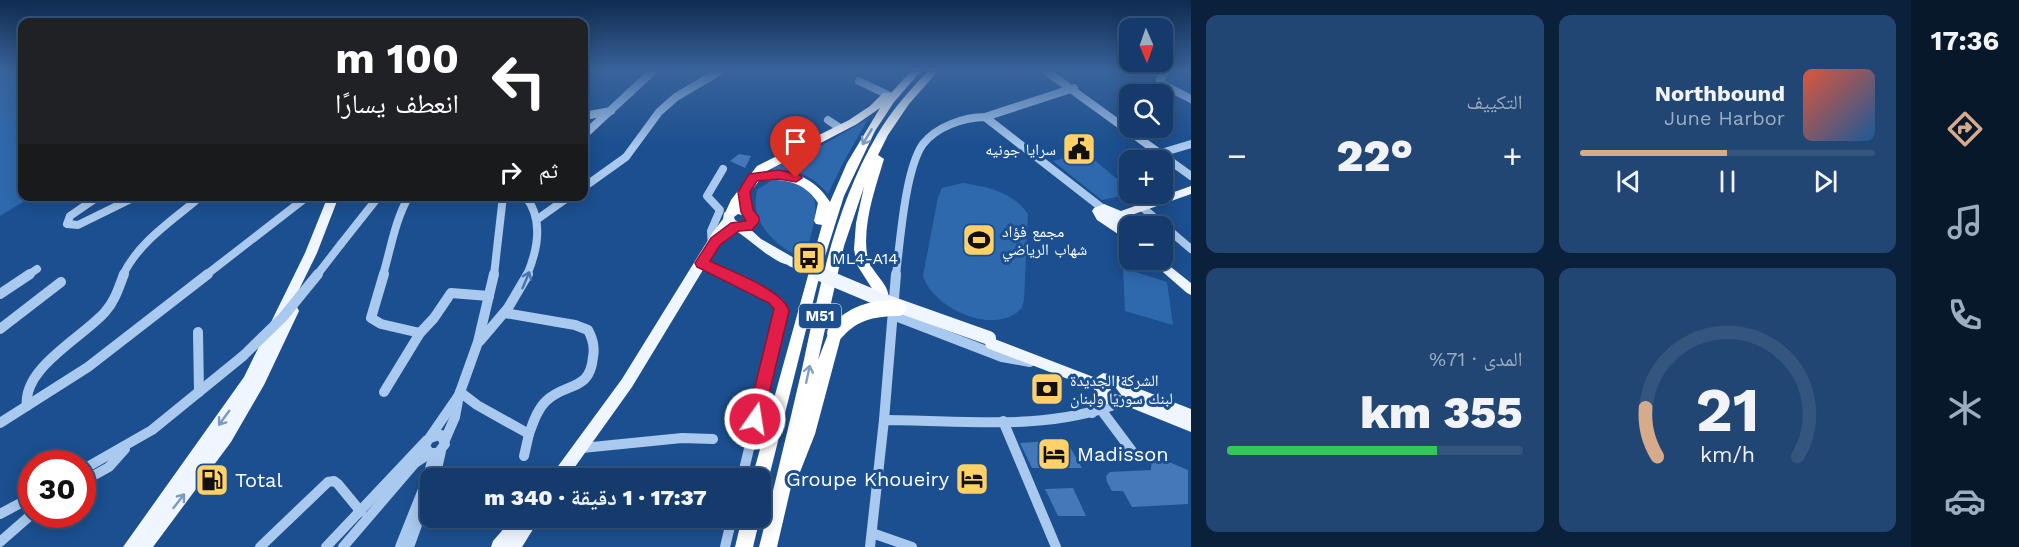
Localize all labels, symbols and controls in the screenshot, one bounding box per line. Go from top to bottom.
north arrow [1119,18,1173,72]
map controls [1119,18,1173,270]
text: 17:36 [1931,25,1999,57]
text: 100 m [335,34,459,83]
icon: left [480,42,558,120]
text: Northbound [1655,81,1785,106]
button: search [1119,84,1173,138]
text: انعطف يسارًا [335,88,459,120]
text: التكييف [1466,90,1523,114]
text: June Harbor [1664,106,1785,130]
icon: directions [1944,108,1986,150]
pin [770,116,821,178]
icon: arrive [779,125,812,158]
one-way arrow [861,128,873,145]
text: 22° [1336,129,1413,182]
public building icon: سرايا جونيه [1061,131,1097,167]
text: − [1227,136,1247,175]
text: + [1503,136,1522,175]
place label: سرايا جونيه [985,140,1056,159]
button: + [1119,150,1173,204]
icon: right [494,156,527,189]
text: ثم [539,158,558,183]
icon: previous [1612,165,1645,198]
icon: pause [1711,165,1744,198]
icon: next [1809,165,1842,198]
icon: music [1944,201,1986,243]
button: − [1119,216,1173,270]
sports icon: مجمع فؤاد شهاب الرياضي [961,222,997,258]
place label: مجمع فؤاد شهاب الرياضي [1002,222,1087,262]
bus stop icon: ML4-A14 [791,240,827,276]
place label: ML4-A14 [832,249,898,268]
one-way arrow [521,271,532,289]
icon: phone [1944,294,1986,336]
road number: M51 [799,304,841,328]
text: المدى · 71% [1429,347,1523,371]
one-way arrow [803,365,814,384]
bank icon: الشركة الجديدة لبنك سوريا ولبنان [1029,371,1065,407]
place label: الشركة الجديدة لبنك سوريا ولبنان [1070,371,1173,409]
text: 21 [1695,373,1759,446]
text: 355 km [1360,386,1523,439]
position arrow [723,387,787,451]
icon: climate [1944,387,1986,429]
one-way arrow [218,409,230,425]
hotel icon: Madisson [1036,436,1072,472]
place label: Madisson [1077,442,1169,466]
text: km/h [1700,442,1755,467]
speed limit sign: 30 [18,450,96,528]
hotel icon: Groupe Khoueiry [954,461,990,497]
fuel station icon: Total [194,462,230,498]
place label: Groupe Khoueiry [786,467,950,491]
place label: Total [235,468,283,492]
icon: car [1944,480,1986,522]
text: 17:37 · 1 دقيقة · 340 m [484,485,707,510]
one-way arrow [172,493,185,509]

